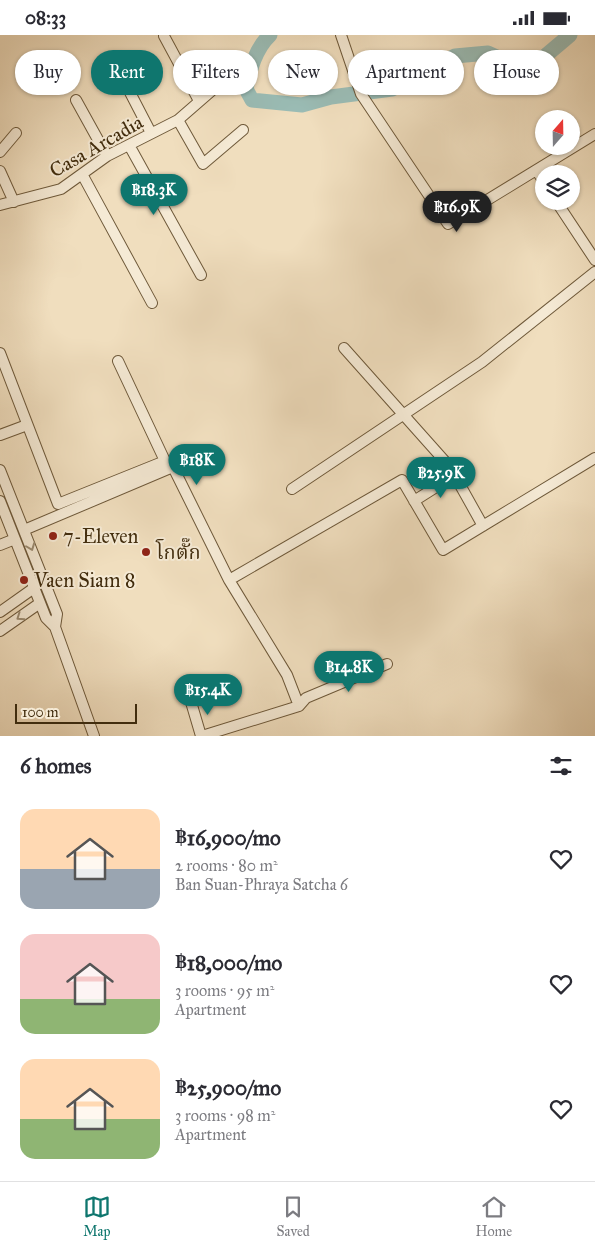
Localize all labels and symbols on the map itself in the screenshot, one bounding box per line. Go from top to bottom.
street label: Casa Arcadia [45,109,147,182]
north arrow [535,110,580,155]
pin: ฿18.3K [113,173,195,216]
pin: ฿16.9K [416,191,498,233]
pin: ฿18K [167,443,227,486]
pin: ฿25.9K [400,457,482,499]
place label: 7-Eleven [63,524,138,548]
marker: 7-Eleven [47,530,59,542]
place label: โกตั๊ก [155,537,201,564]
one-way arrow [25,543,35,551]
marker: โกตั๊ก [140,546,152,558]
place label: Vaen Siam 8 [33,568,135,592]
marker: Vaen Siam 8 [18,574,30,586]
one-way arrow [16,611,26,620]
pin: ฿14.8K [308,651,390,693]
pin: ฿15.4K [167,673,249,716]
scale bar [15,701,138,724]

